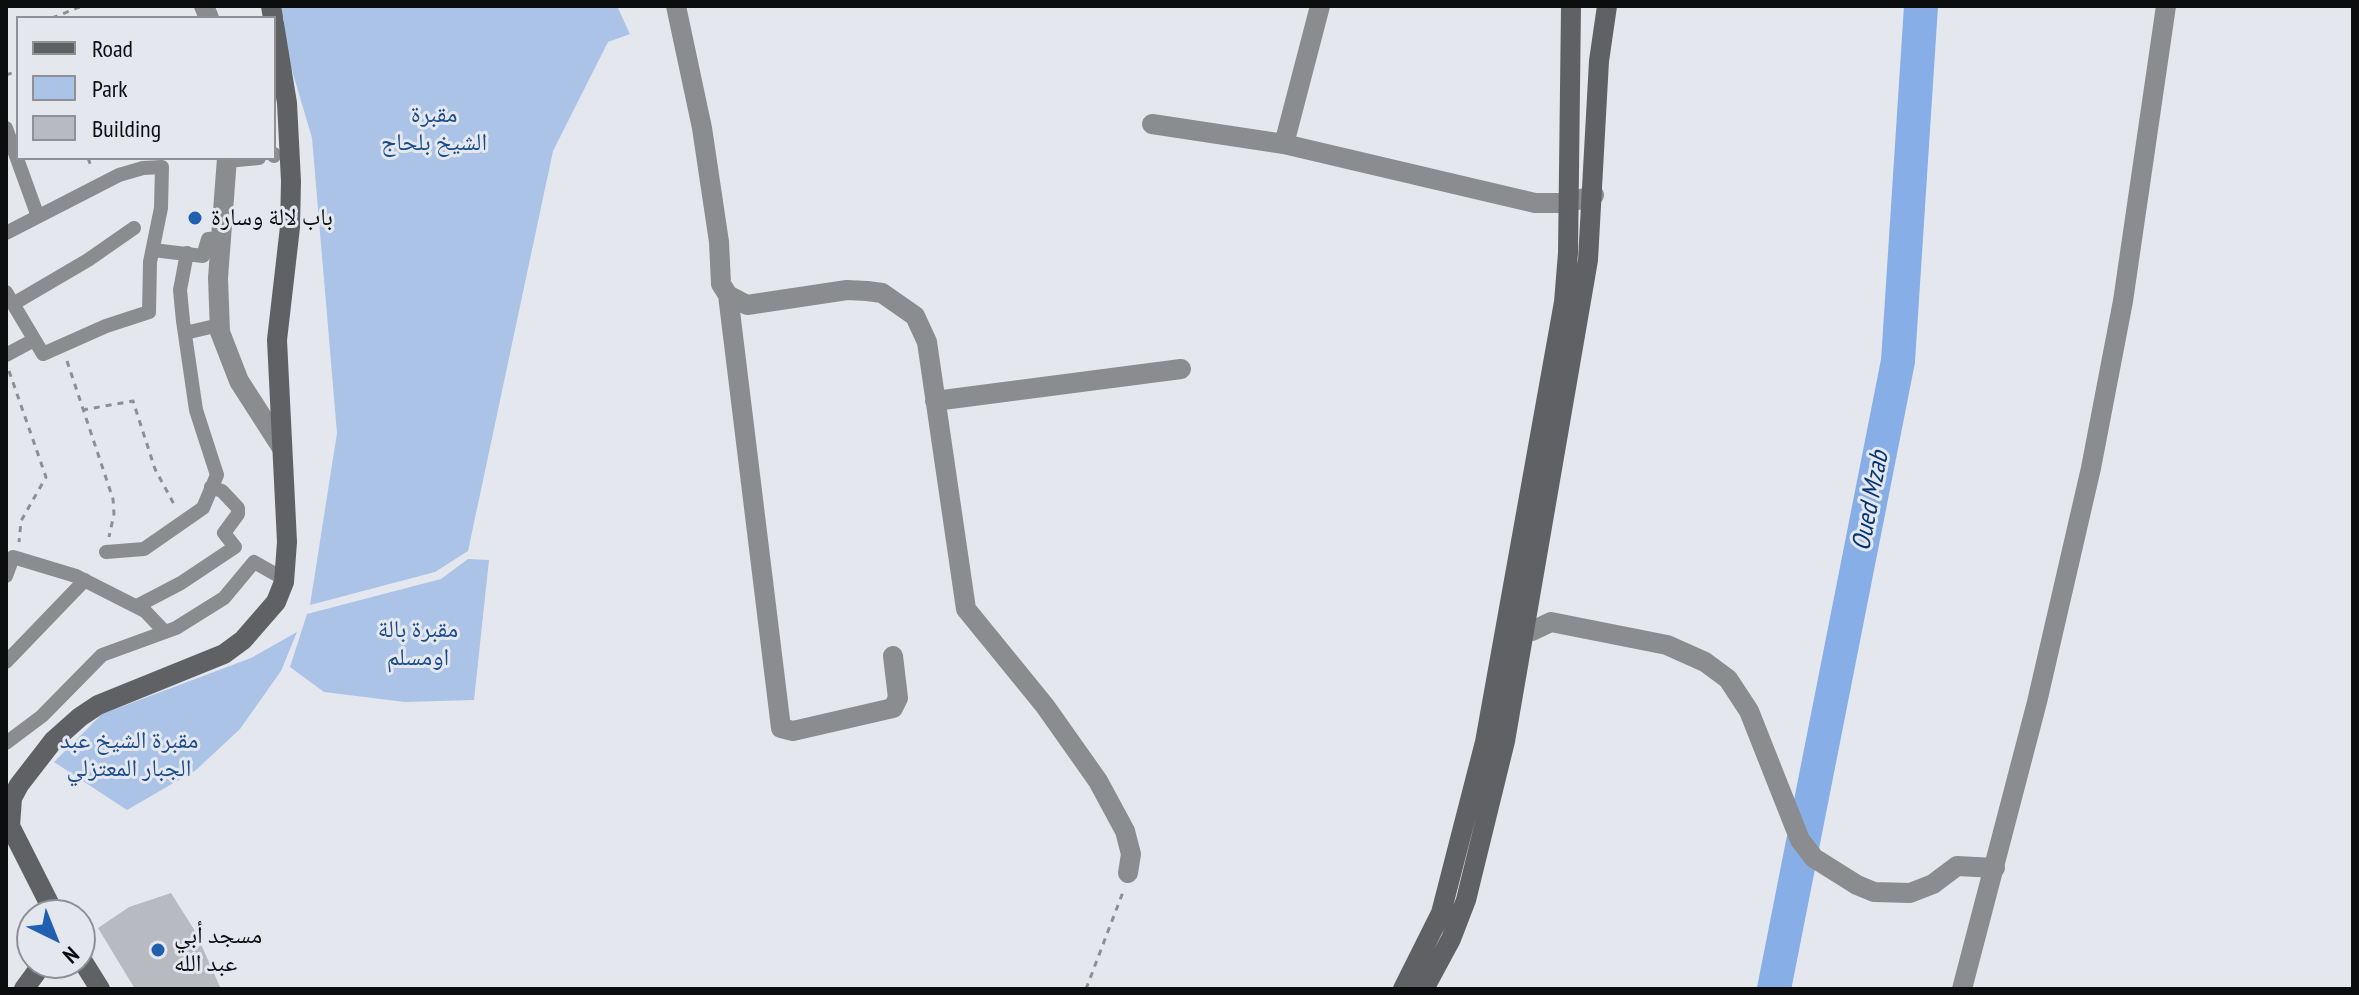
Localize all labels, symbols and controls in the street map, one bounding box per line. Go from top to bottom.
legend [16,16,276,160]
text: Road [92,33,133,64]
text: Park [92,73,128,104]
park label: مقبرة الشيخ بلحاج [381,101,487,157]
text: Building [92,113,161,144]
place label: باب لالة وسارة [211,204,333,232]
marker: باب لالة وسارة [186,209,204,227]
water label: Oued Mzab [1846,449,1896,553]
park label: مقبرة بالة اومسلم [378,616,458,672]
park label: مقبرة الشيخ عبد الجبار المعتزلي [60,727,198,783]
north arrow [16,899,96,979]
place label: مسجد أبي عبد الله [174,922,262,978]
text: N [57,941,85,969]
marker: مسجد أبي عبد الله [149,941,167,959]

